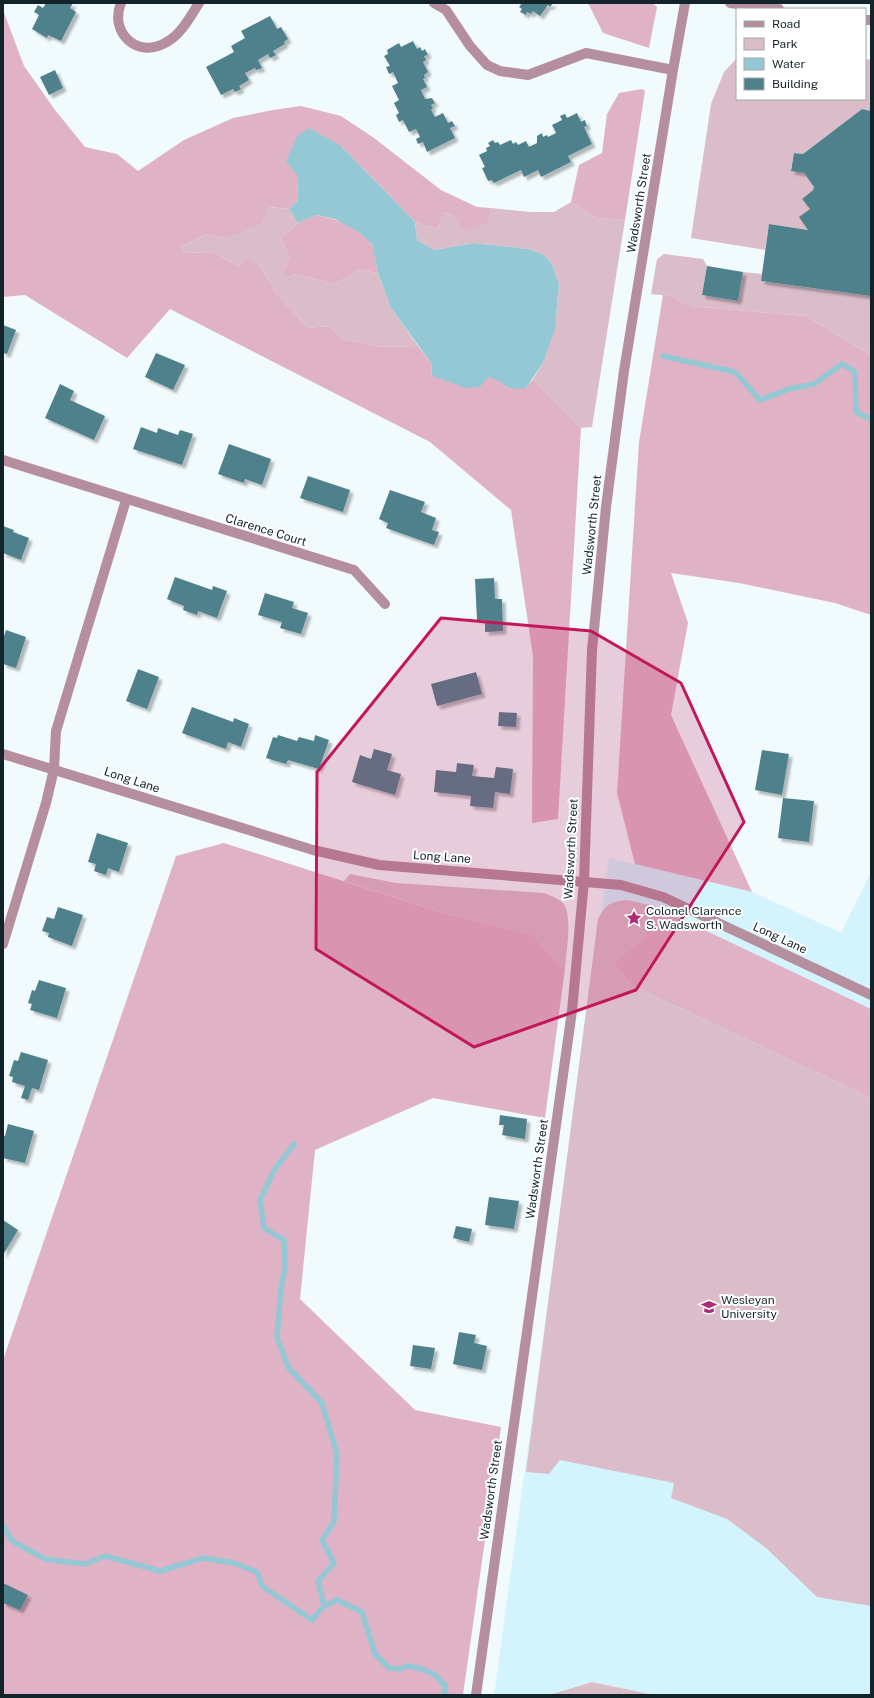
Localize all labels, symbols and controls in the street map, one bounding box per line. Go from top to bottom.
legend [736,8,866,100]
text: Road [772,17,800,31]
text: Park [772,37,798,51]
text: Water [772,57,806,71]
text: Building [772,77,818,91]
street label: Wadsworth Street [624,152,654,254]
street label: Wadsworth Street [580,474,604,576]
street label: Clarence Court [224,511,309,549]
street label: Long Lane [102,764,162,796]
street label: Wadsworth Street [561,798,581,900]
street label: Long Lane [413,848,472,866]
place label: Colonel Clarence S. Wadsworth [646,904,742,932]
place icon: Colonel Clarence S. Wadsworth [625,909,643,927]
street label: Long Lane [751,919,809,957]
street label: Wadsworth Street [523,1118,551,1220]
place label: Wesleyan University [721,1293,777,1321]
school or university icon: Wesleyan University [700,1298,718,1316]
street label: Wadsworth Street [477,1439,505,1541]

